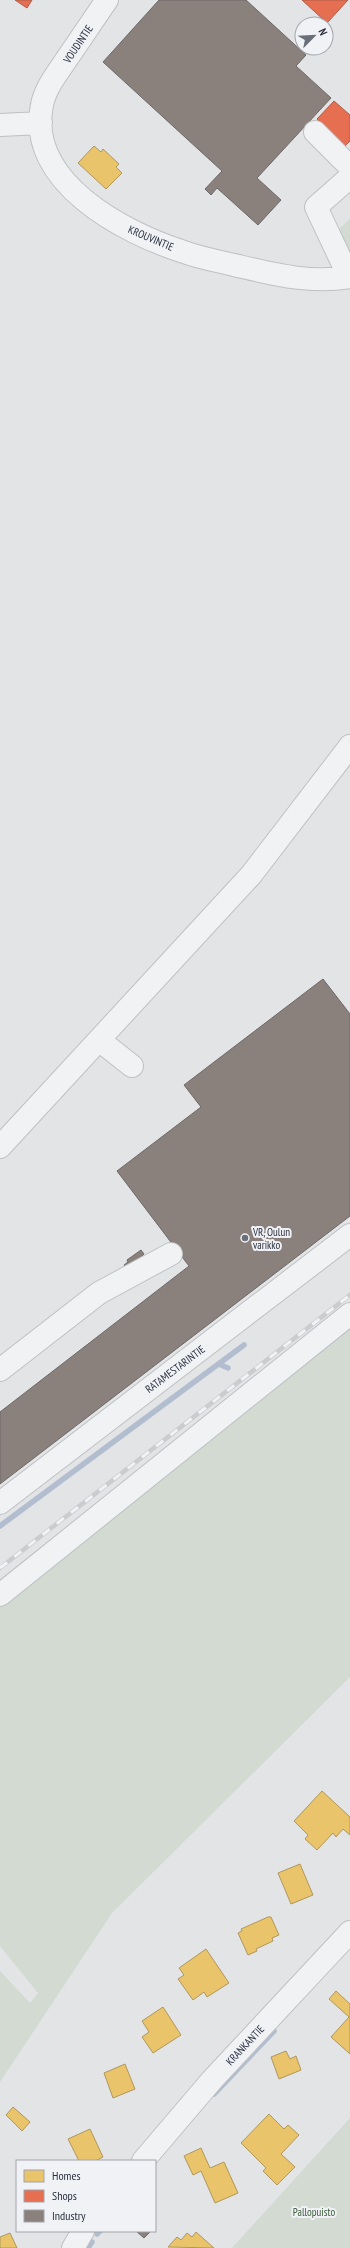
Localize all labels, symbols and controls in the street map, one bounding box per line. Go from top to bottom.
north arrow [294,16,334,56]
street label: VOUDINTIE [60,22,96,67]
text: N [316,26,331,38]
street label: KROUVINTIE [126,222,176,254]
place label: VR, Oulun varikko [252,1225,290,1252]
marker: VR, Oulun varikko [240,1233,250,1243]
street label: RATAMESTARINTIE [142,1342,208,1396]
street label: KRANKANTIE [223,2022,267,2068]
legend [16,2160,156,2232]
text: Homes [52,2168,80,2183]
text: Shops [52,2188,77,2203]
park label: Pallopuisto [293,2205,335,2219]
text: Industry [52,2208,86,2223]

